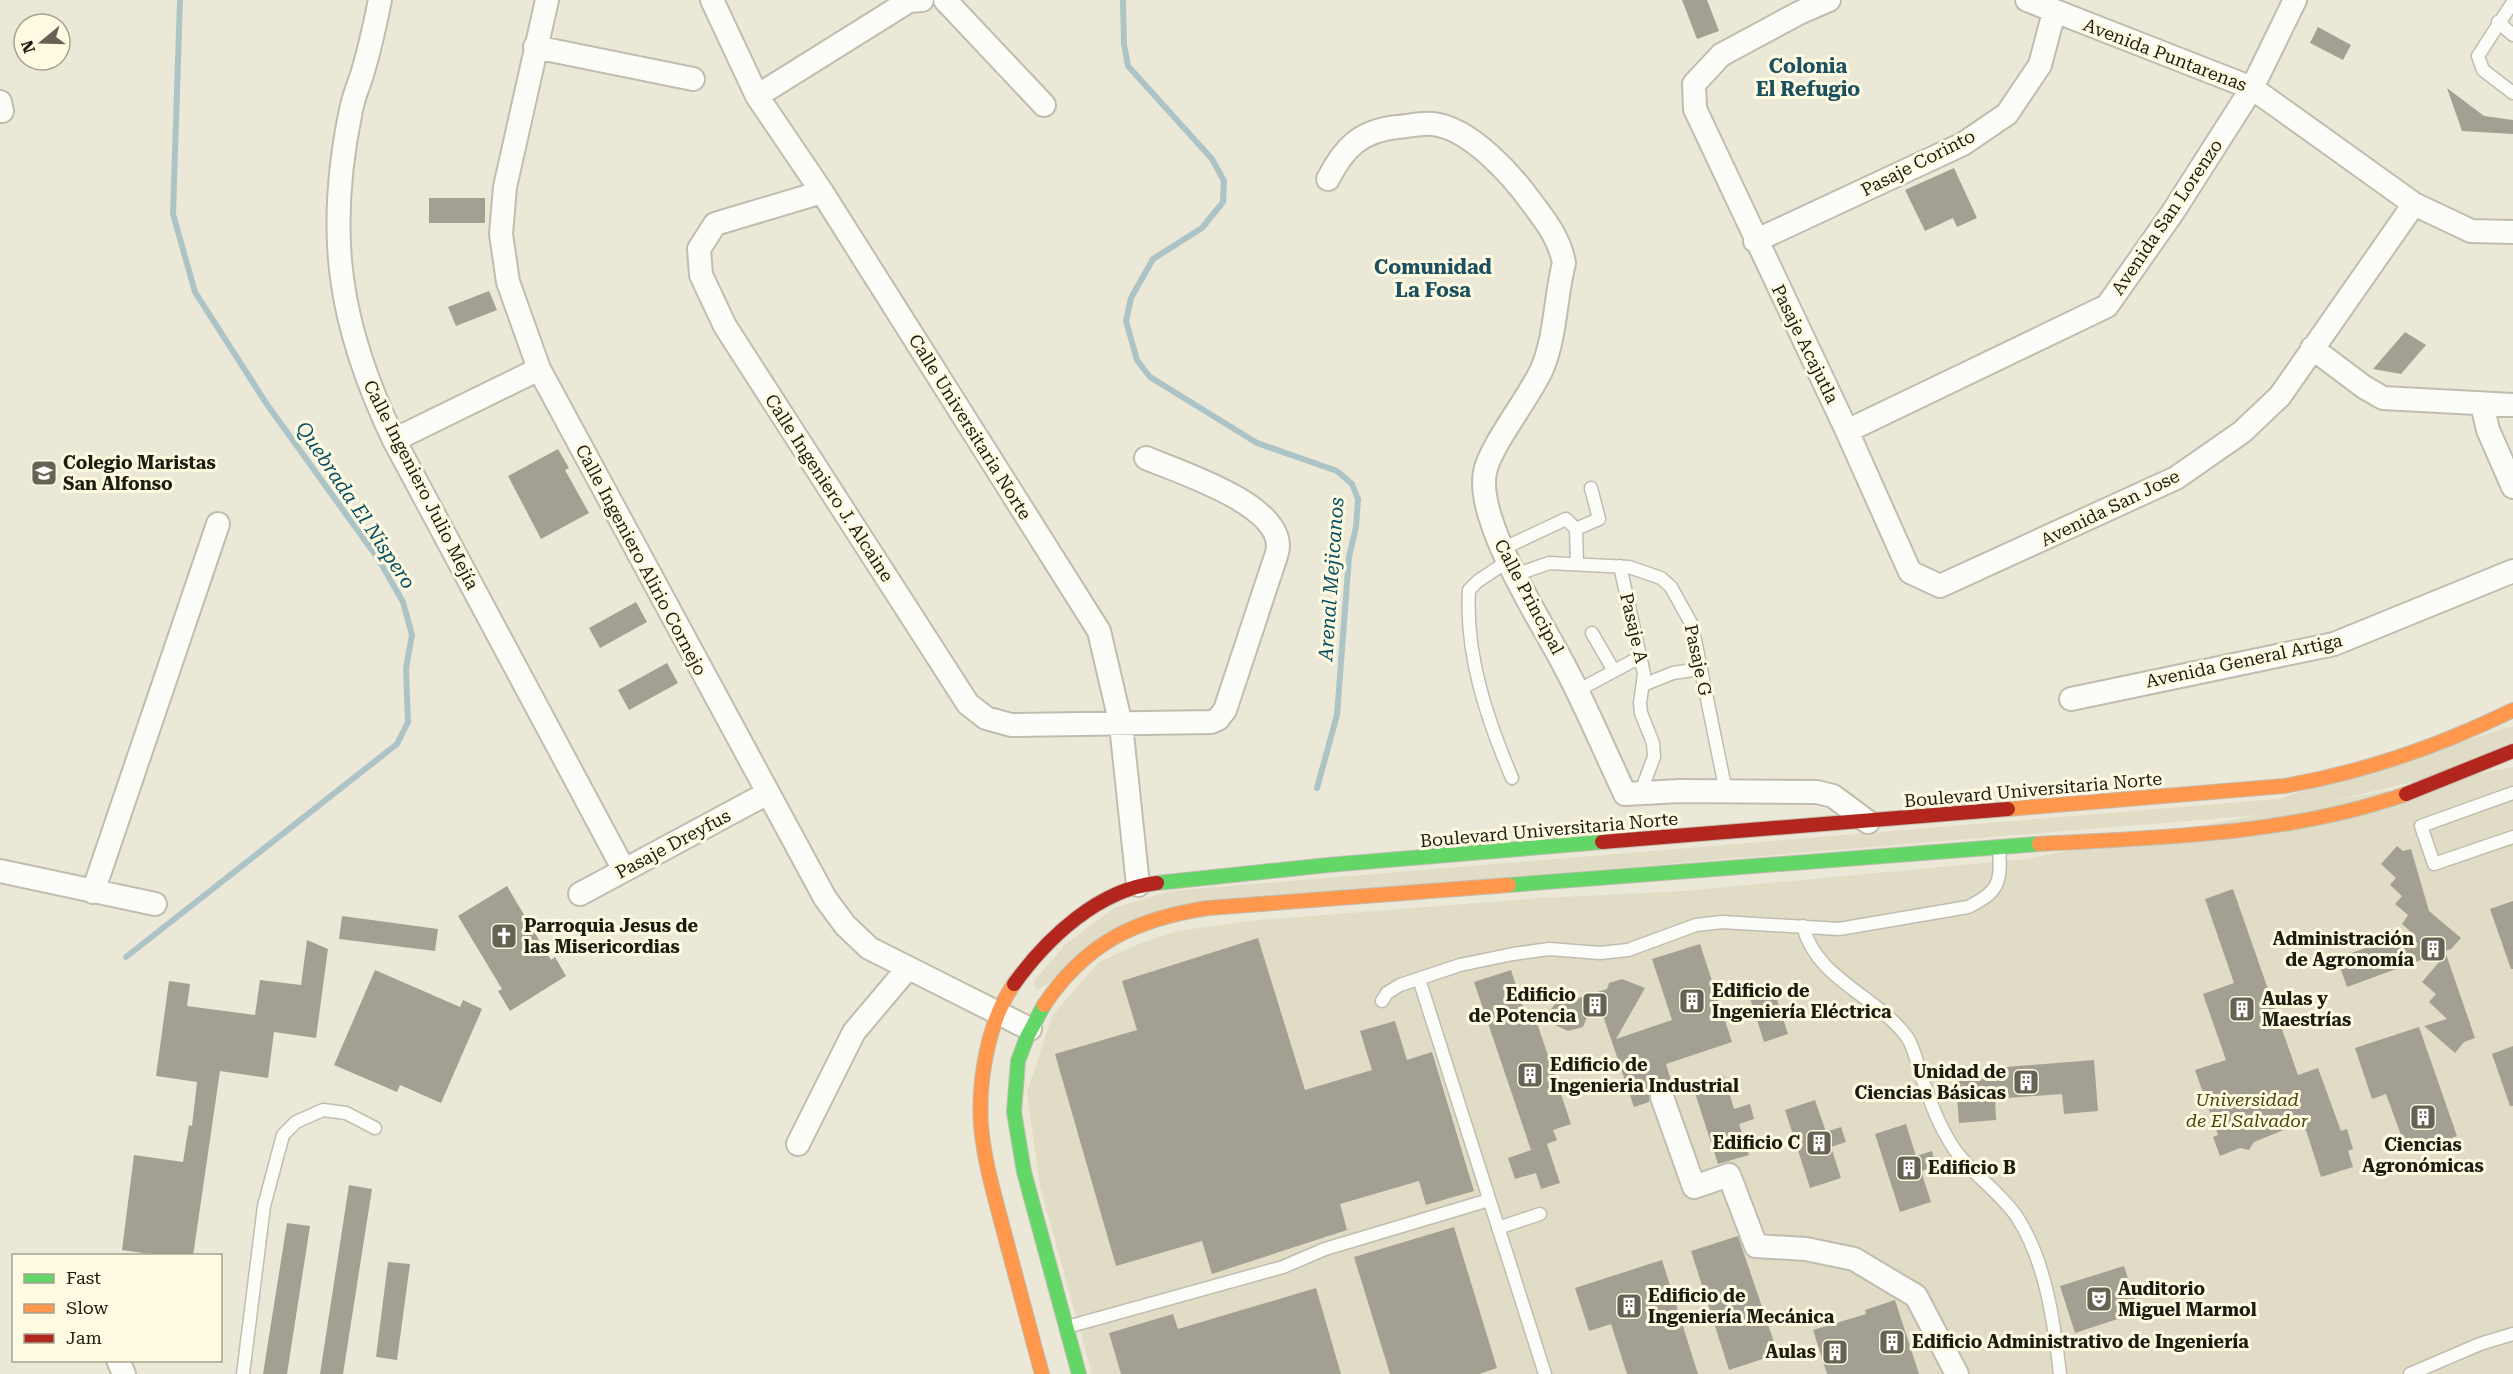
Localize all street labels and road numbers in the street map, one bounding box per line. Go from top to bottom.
street label: Avenida Puntarenas [2081,14,2250,95]
street label: Pasaje Corinto [1857,125,1978,200]
street label: Avenida San Lorenzo [2107,135,2226,298]
street label: Pasaje Acajutla [1768,281,1843,407]
street label: Calle Universitaria Norte [905,330,1036,523]
street label: Calle Ingeniero Julio Mejía [359,377,484,593]
street label: Calle Ingeniero J. Alcaine [761,390,898,586]
street label: Calle Ingeniero Alirio Cornejo [571,441,711,679]
street label: Avenida San Jose [2037,465,2183,550]
street label: Calle Principal [1490,536,1569,658]
street label: Pasaje A [1616,591,1653,665]
street label: Pasaje G [1681,622,1716,698]
street label: Avenida General Artiga [2144,629,2344,692]
street label: Boulevard Universitaria Norte [1903,768,2163,811]
street label: Pasaje Dreyfus [612,804,734,883]
street label: Boulevard Universitaria Norte [1419,808,1679,851]

